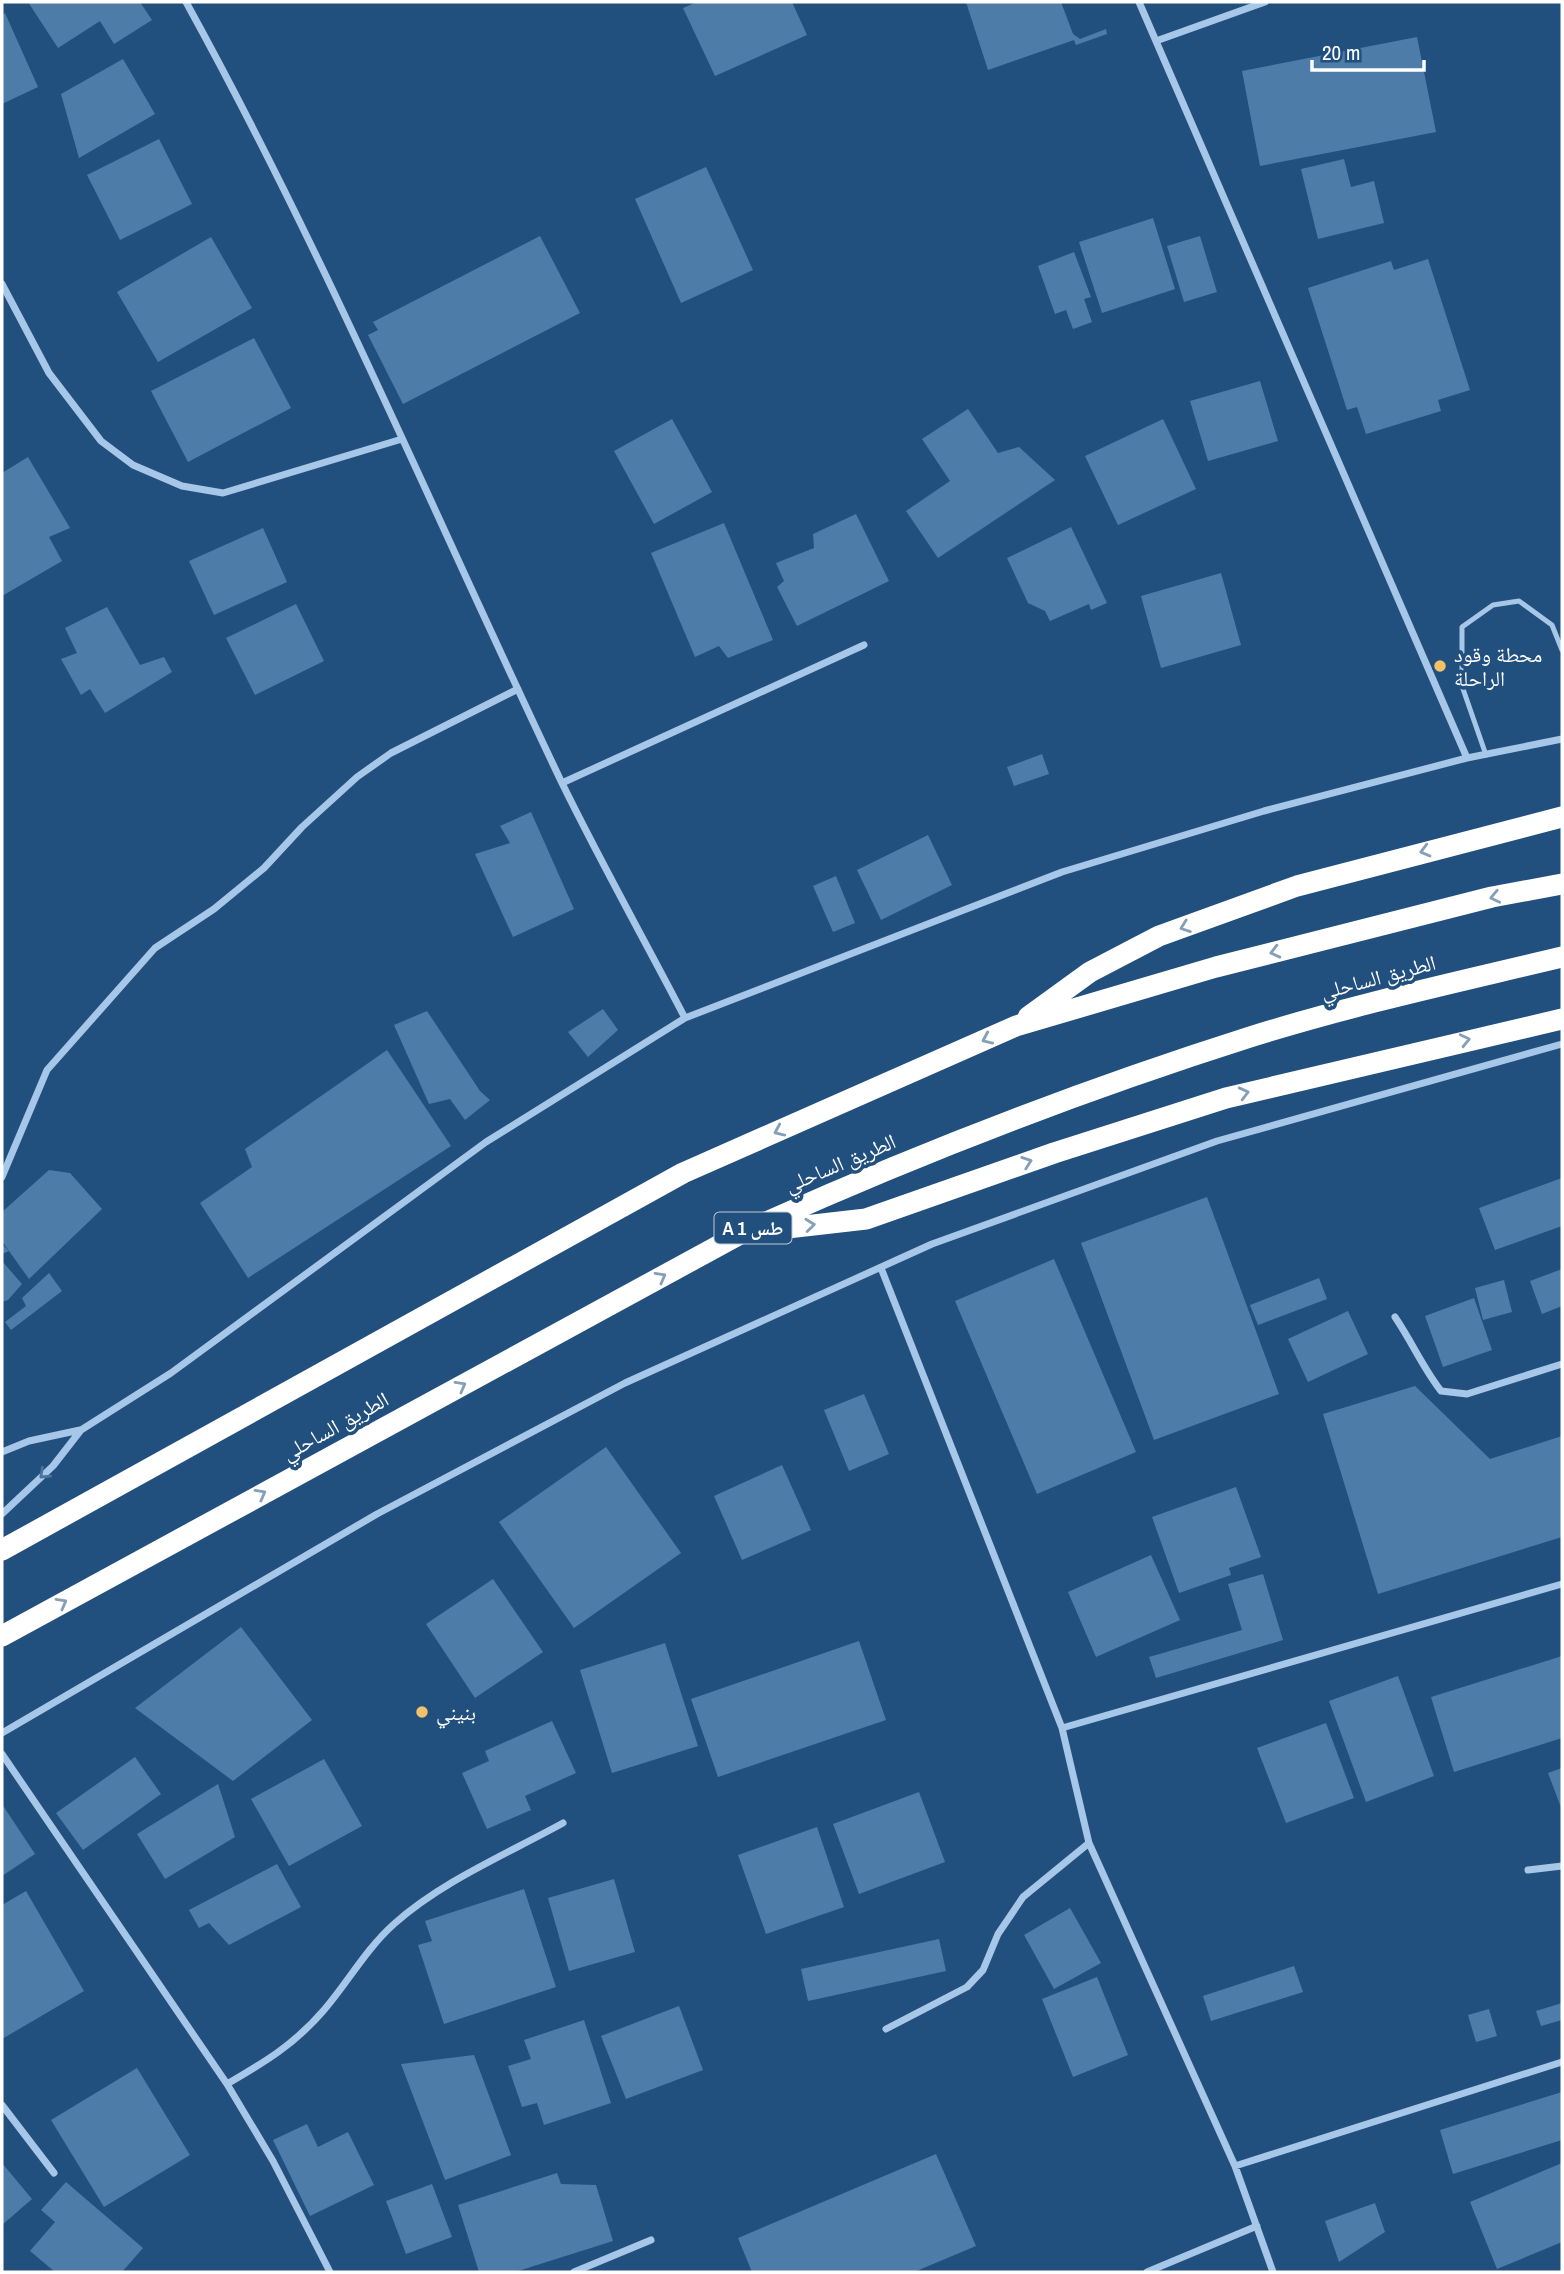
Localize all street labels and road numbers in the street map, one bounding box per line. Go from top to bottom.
street label: الطريق الساحلي [1317,948,1439,1009]
street label: الطريق الساحلي [780,1127,901,1202]
road number: A 1 طس [714,1212,792,1244]
street label: الطريق الساحلي [276,1385,395,1469]

